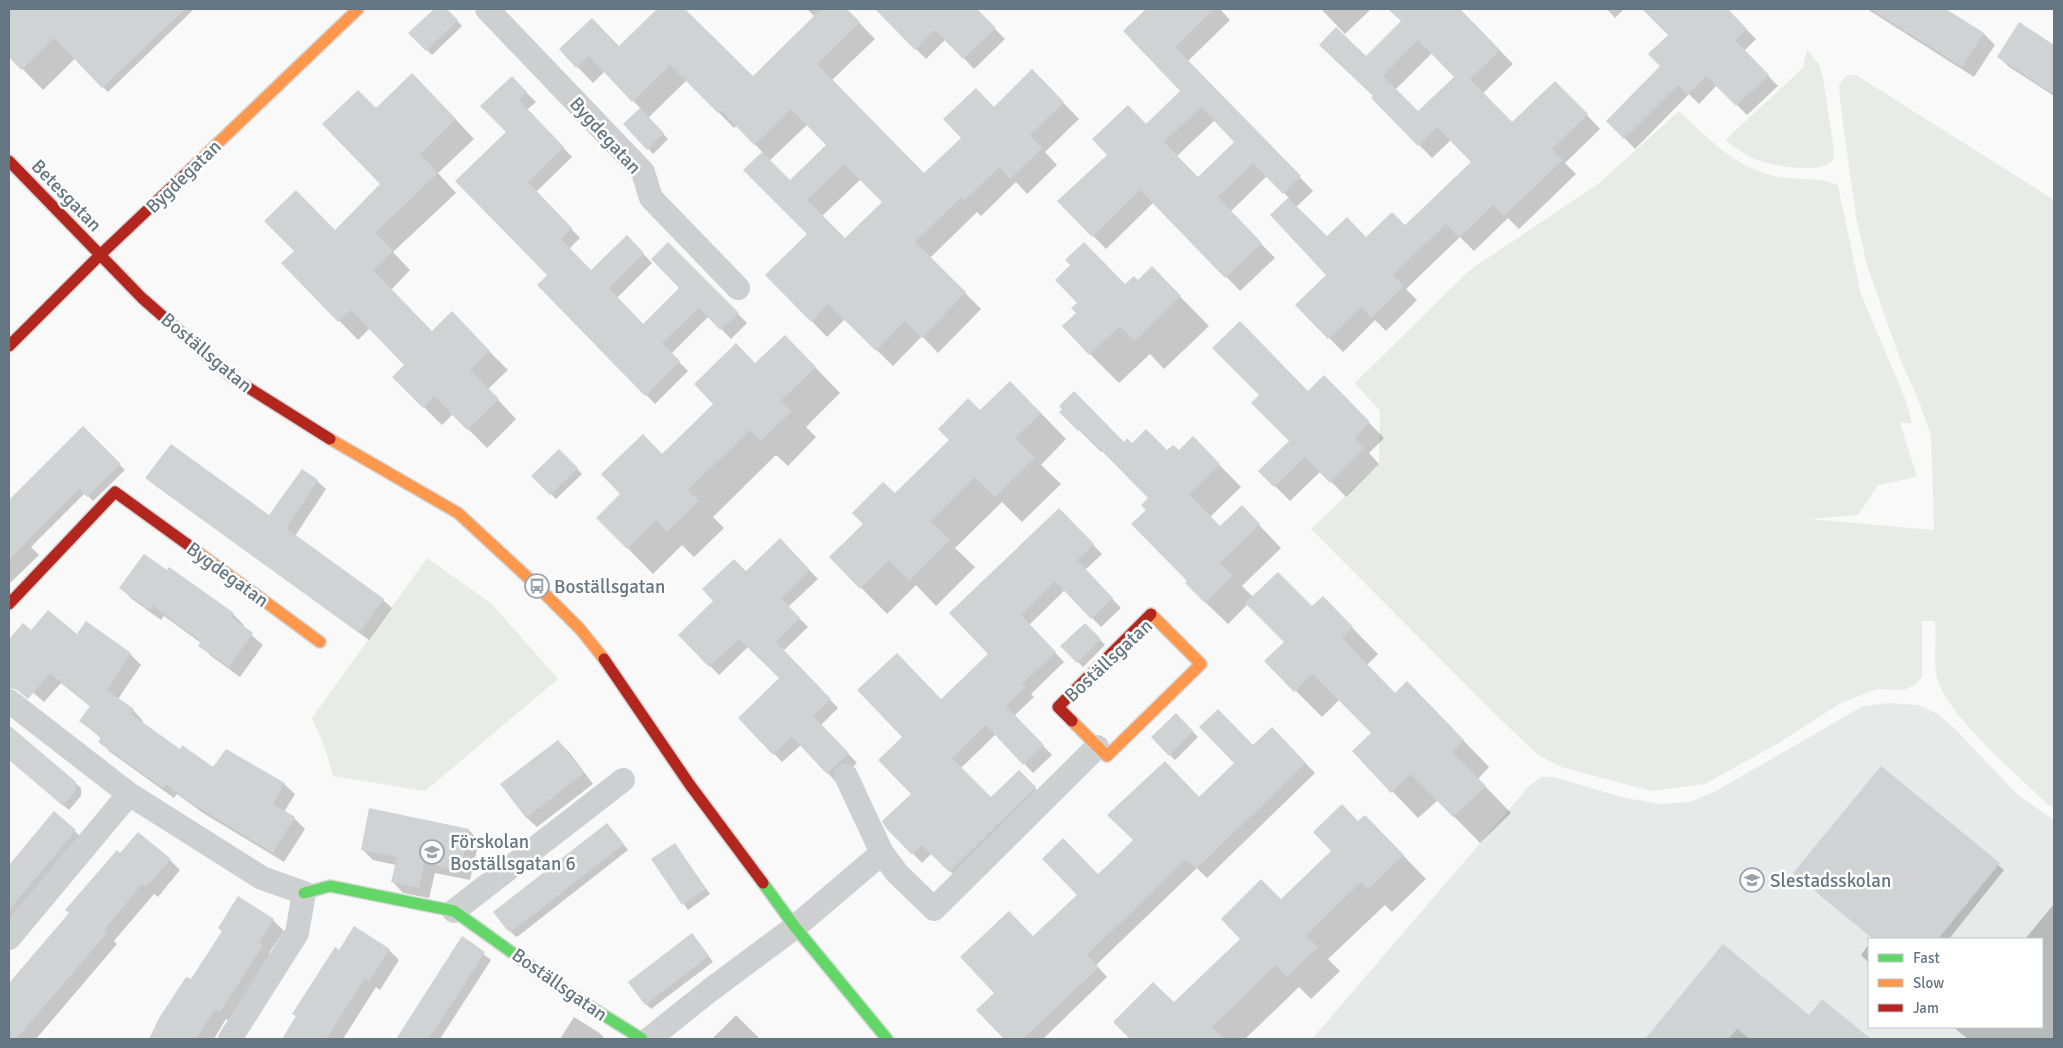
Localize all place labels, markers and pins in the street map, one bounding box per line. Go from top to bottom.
bus stop icon: Boställsgatan [524,573,550,599]
place label: Boställsgatan [554,575,665,599]
place label: Förskolan Boställsgatan 6 [450,830,576,876]
school or university icon: Förskolan Boställsgatan 6 [419,839,445,865]
school or university icon: Slestadsskolan [1739,867,1765,893]
place label: Slestadsskolan [1770,869,1891,893]

